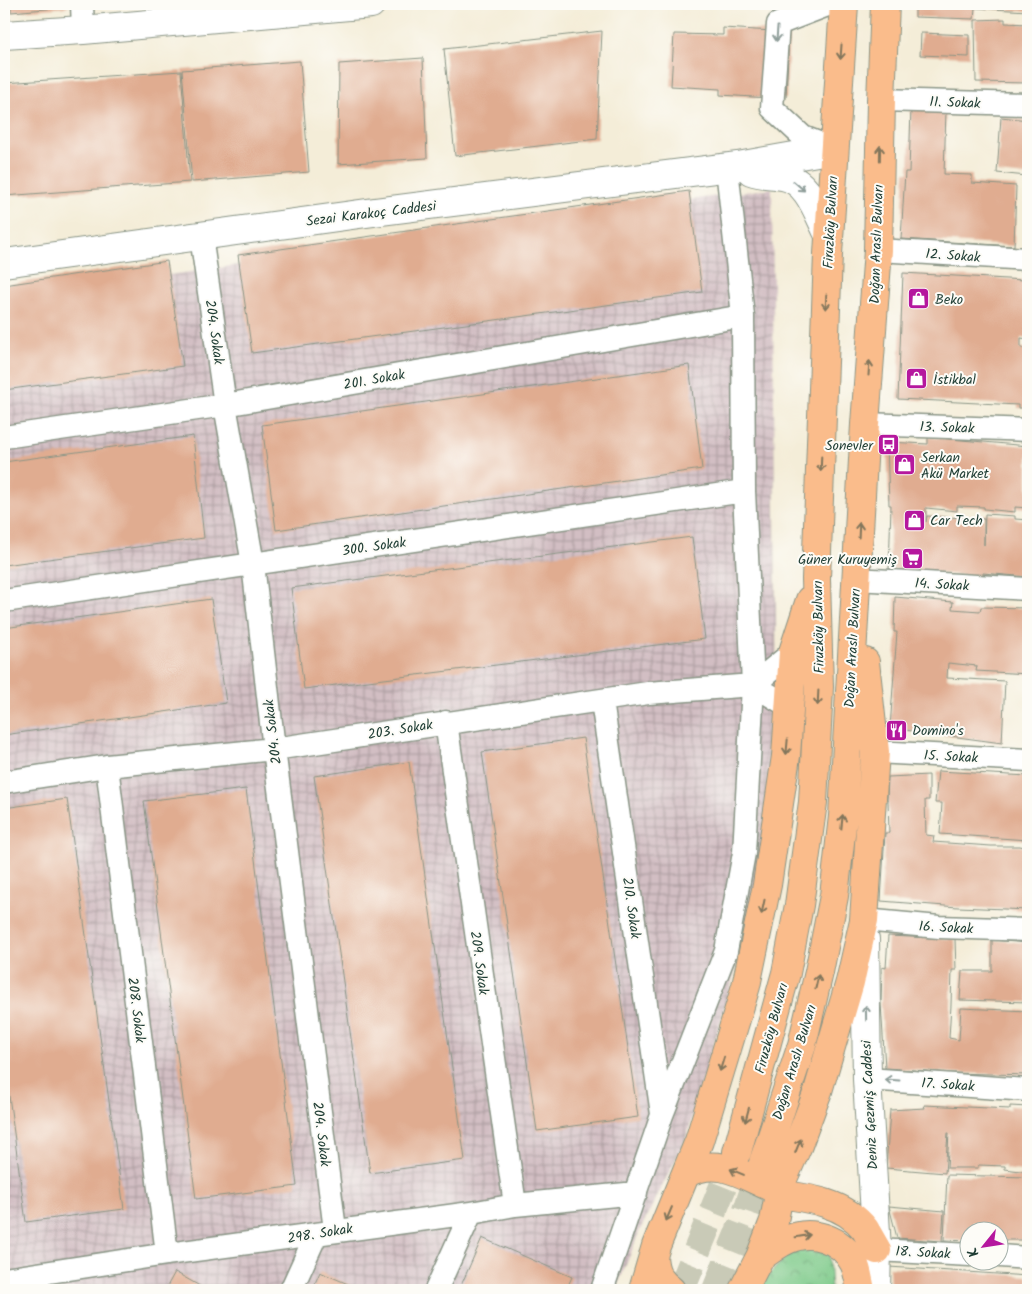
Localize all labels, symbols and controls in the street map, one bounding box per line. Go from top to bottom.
one-way arrow [772,25,781,41]
one-way arrow [836,44,845,60]
street label: 11. Sokak [929,91,981,115]
one-way arrow [875,145,885,162]
street label: Firuzköy Bulvarı [818,175,844,269]
one-way arrow [793,181,806,192]
street label: Doğan Araslı Bulvarı [864,183,890,304]
street label: Sezai Karakoç Caddesi [305,195,438,233]
street label: 12. Sokak [925,243,982,269]
shop icon: Beko [907,287,931,311]
place label: Beko [935,289,963,311]
one-way arrow [822,294,831,310]
street label: 204. Sokak [199,298,230,366]
one-way arrow [865,360,874,376]
street label: 201. Sokak [342,364,407,396]
shop icon: İstikbal [905,367,929,391]
place label: İstikbal [933,369,977,391]
street label: 13. Sokak [919,416,975,440]
bus stop icon: Sonevler [877,433,901,457]
place label: Sonevler [825,435,874,457]
place label: Serkan Akü Market [921,447,990,485]
shop icon: Serkan Akü Market [893,453,917,477]
one-way arrow [816,456,825,472]
shop icon: Car Tech [902,508,926,532]
place label: Car Tech [930,510,983,532]
one-way arrow [855,522,864,538]
street label: 300. Sokak [341,532,408,562]
supermarket icon: Güner Kuruyemiş [901,547,925,571]
place label: Güner Kuruyemiş [798,549,897,571]
street label: 14. Sokak [914,573,970,597]
street label: Firuzköy Bulvarı [807,580,831,674]
street label: Doğan Araslı Bulvarı [839,587,867,708]
one-way arrow [814,690,823,706]
street label: 204. Sokak [258,698,288,766]
street label: 203. Sokak [366,714,435,746]
restaurant icon: Domino's [884,718,908,742]
place label: Domino's [912,720,964,742]
one-way arrow [782,738,792,754]
street label: 15. Sokak [923,745,979,769]
one-way arrow [837,814,847,830]
street label: 210. Sokak [616,876,646,941]
one-way arrow [758,899,767,915]
street label: 16. Sokak [918,916,974,940]
street label: 209. Sokak [464,930,494,997]
one-way arrow [813,975,822,991]
street label: 208. Sokak [121,976,151,1045]
street label: Firuzköy Bulvarı [749,980,795,1076]
street label: Doğan Araslı Bulvarı [767,1001,823,1123]
one-way arrow [861,1005,871,1022]
street label: Deniz Gezmiş Caddesi [856,1039,884,1170]
one-way arrow [717,1056,727,1072]
street label: 17. Sokak [921,1072,976,1098]
one-way arrow [885,1076,901,1085]
street label: 204. Sokak [306,1100,336,1168]
one-way arrow [742,1107,752,1123]
one-way arrow [793,1139,803,1154]
one-way arrow [730,1167,745,1177]
one-way arrow [664,1206,674,1221]
street label: 298. Sokak [286,1218,355,1250]
north arrow [960,1222,1010,1272]
one-way arrow [794,1231,810,1241]
street label: 18. Sokak [895,1241,952,1265]
text: K [962,1242,985,1261]

